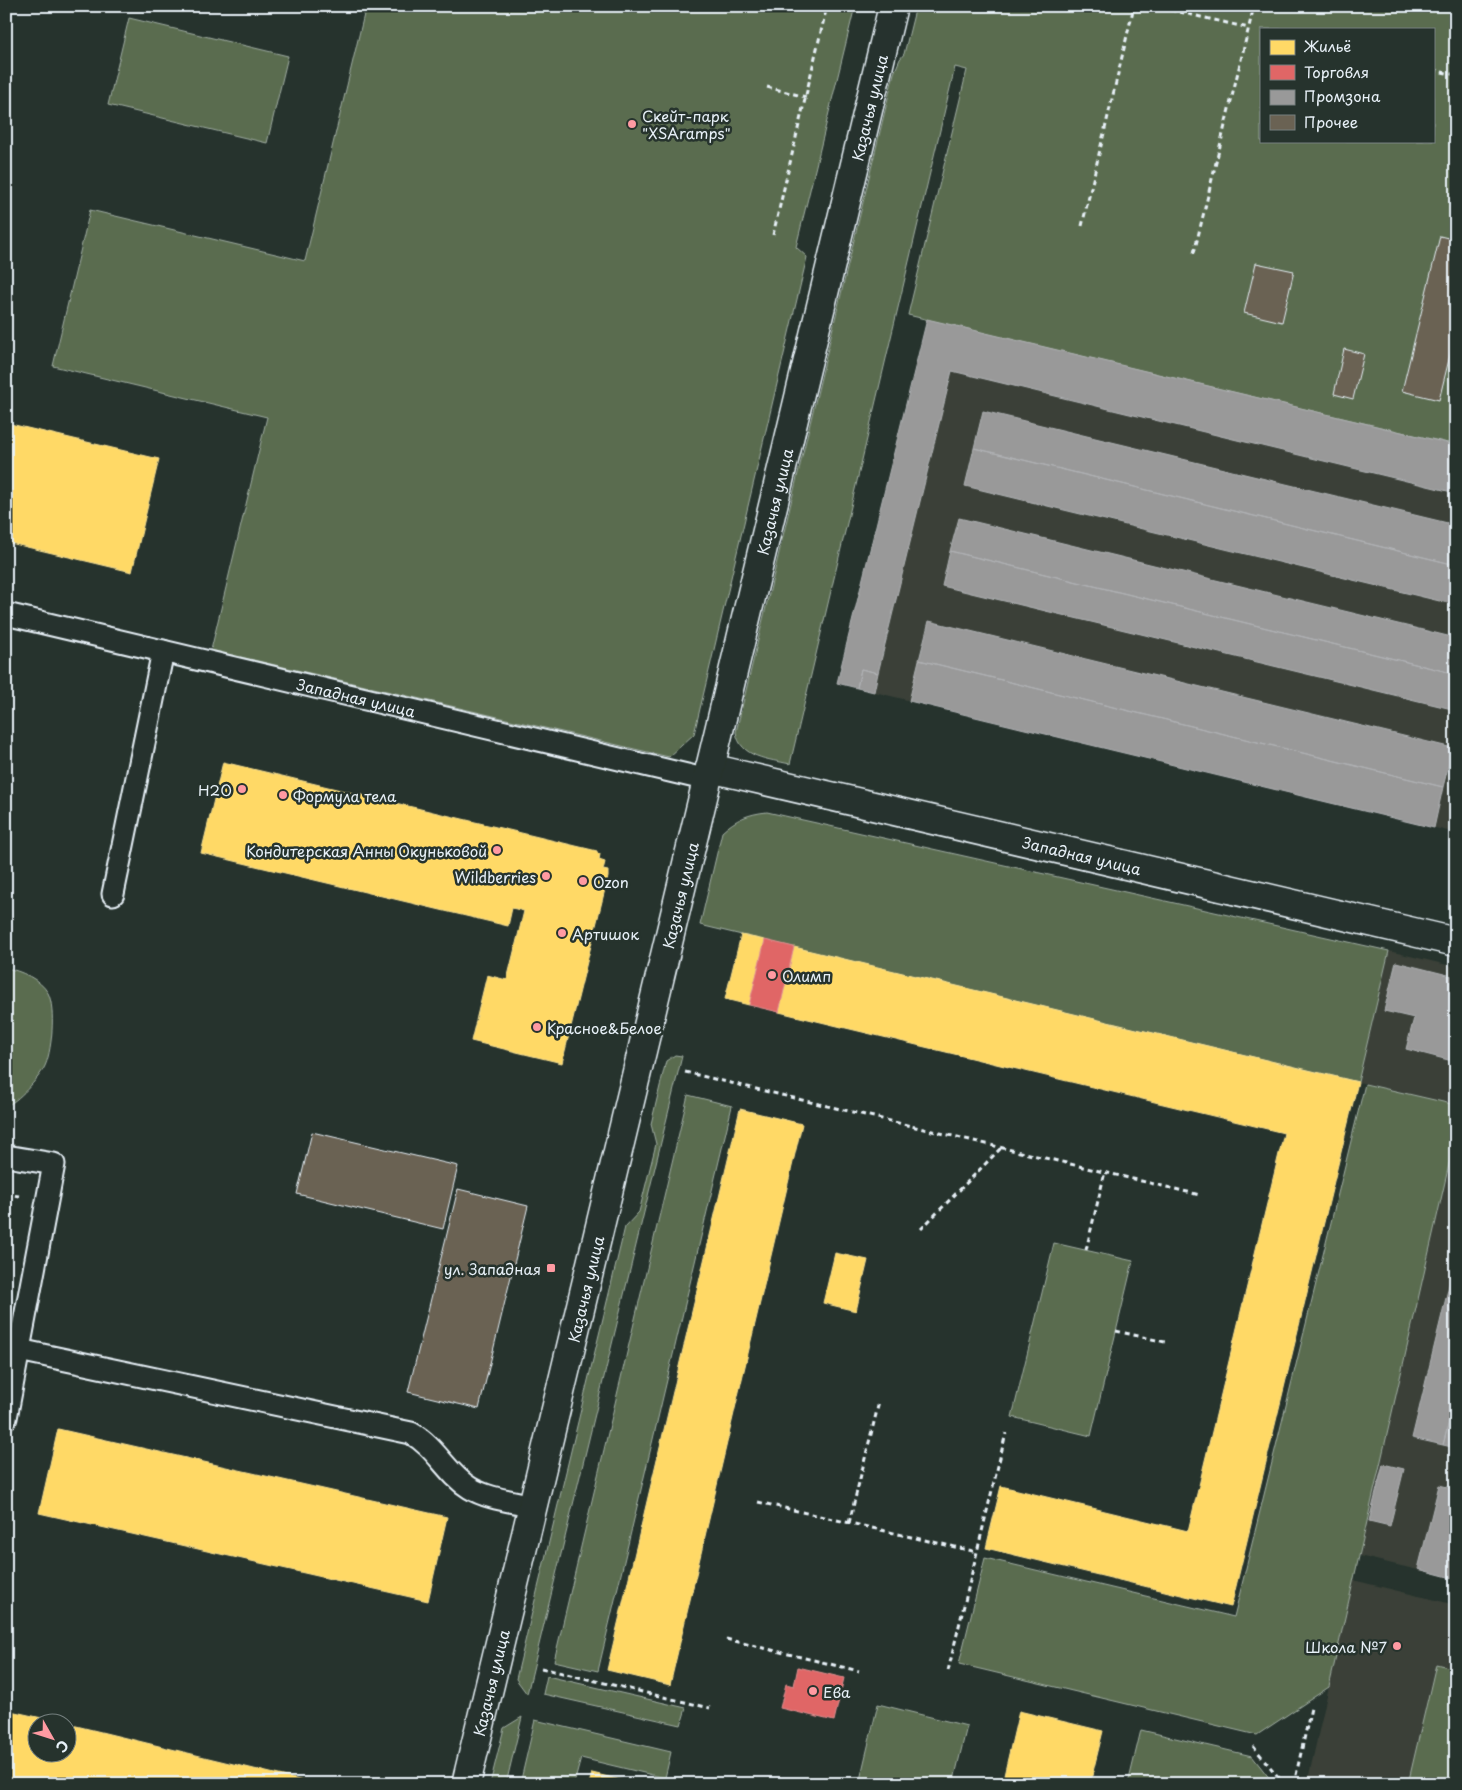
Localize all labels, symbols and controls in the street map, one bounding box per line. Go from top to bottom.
legend [1260,28,1434,142]
text: Жильё [1303,34,1351,57]
street label: Казачья улица [845,51,893,163]
text: Торговля [1304,60,1369,83]
text: Промзона [1304,84,1381,107]
place label: Скейт-парк "XSAramps" [642,104,731,144]
text: Прочее [1304,110,1358,133]
marker: Скейт-парк "XSAramps" [626,118,638,130]
street label: Казачья улица [750,445,798,557]
street label: Западная улица [295,672,418,722]
place label: H2O [198,778,232,801]
marker: H2O [236,783,248,795]
place label: Формула тела [293,784,397,807]
marker: Формула тела [277,789,289,801]
street label: Западная улица [1020,830,1144,880]
place label: Кондитерская Анны Окуньковой [246,839,487,862]
street label: Казачья улица [656,839,703,951]
marker: Кондитерская Анны Окуньковой [491,844,503,856]
place label: Wildberries [455,865,536,888]
marker: Wildberries [540,870,552,882]
place label: Ozon [593,870,629,893]
marker: Ozon [577,875,589,887]
place label: Артишок [572,922,639,945]
marker: Артишок [556,927,568,939]
place label: Олимп [782,964,831,987]
marker: Олимп [766,969,778,981]
place label: Красное&Белое [547,1016,662,1039]
marker: Красное&Белое [531,1021,543,1033]
street label: Казачья улица [561,1233,609,1345]
place label: ул. Западная [444,1257,541,1280]
marker: ул. Западная [545,1262,557,1274]
street label: Казачья улица [466,1627,514,1739]
place label: Школа №7 [1305,1635,1387,1658]
marker: Школа №7 [1391,1640,1403,1652]
place label: Ева [823,1680,851,1703]
marker: Ева [807,1685,819,1697]
north arrow [28,1712,78,1762]
text: С [51,1736,74,1757]

